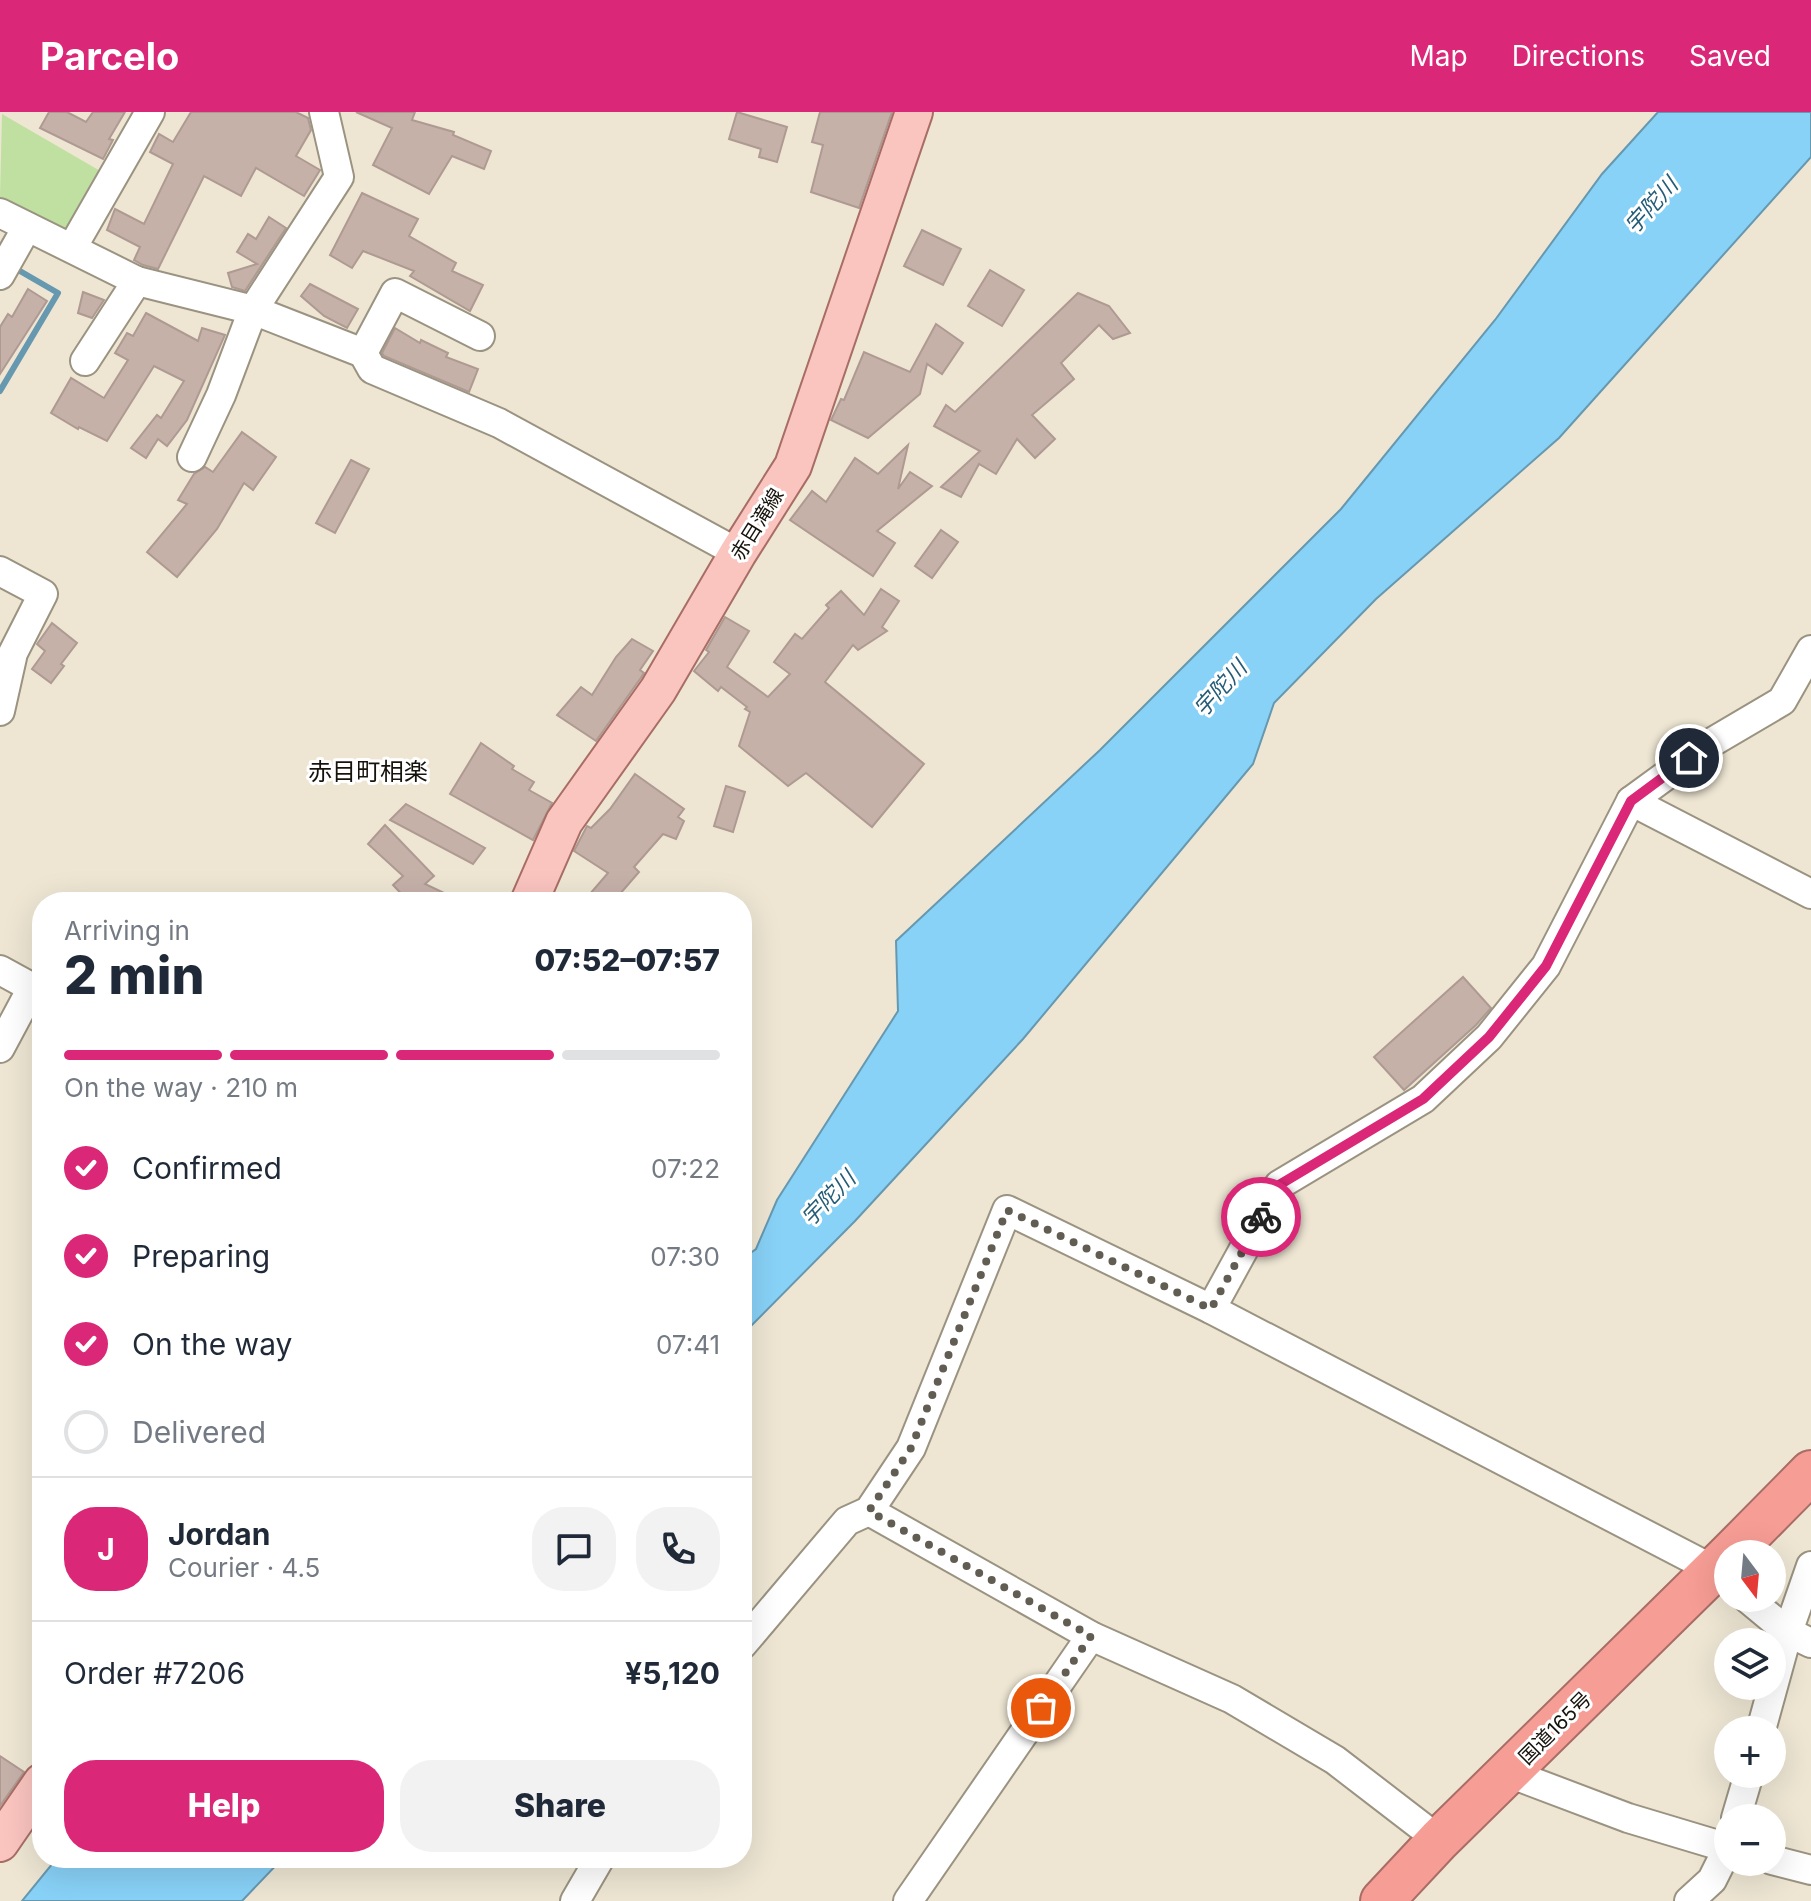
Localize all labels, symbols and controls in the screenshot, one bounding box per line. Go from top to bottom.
text: Parcelo [40,33,179,79]
text: Map [1409,39,1468,73]
text: Directions [1512,39,1645,73]
text: Saved [1689,39,1771,73]
water label: 宇陀川 [1619,170,1684,238]
street label: 赤目滝線 [726,484,788,564]
water label: 宇陀川 [1188,653,1253,721]
pin [1655,724,1723,792]
icon: home [1667,736,1711,780]
district label: 赤目町相楽 [308,757,428,786]
text: Arriving in [64,915,190,946]
text: 07:52–07:57 [534,942,720,978]
text: 2 min [64,944,205,1007]
text: On the way · 210 m [64,1072,298,1103]
icon: check [64,1146,108,1190]
text: Confirmed [132,1150,282,1186]
text: 07:22 [651,1153,720,1184]
water label: 宇陀川 [796,1164,862,1231]
courier [1221,1177,1301,1257]
icon: bike [1239,1195,1283,1239]
icon: check [64,1234,108,1278]
text: Preparing [132,1238,270,1274]
text: 07:30 [650,1241,720,1272]
icon: check [64,1322,108,1366]
text: On the way [132,1326,292,1362]
text: 07:41 [656,1329,720,1360]
text: Delivered [132,1414,266,1450]
button: chat [532,1507,616,1591]
button: phone [636,1507,720,1591]
text: Jordan [168,1516,270,1552]
text: J [97,1531,115,1567]
north arrow [1714,1540,1786,1612]
map controls [1714,1540,1786,1876]
text: Courier · 4.5 [168,1552,320,1583]
button: layers [1714,1628,1786,1700]
text: Order #7206 [64,1655,245,1691]
text: ¥5,120 [625,1655,720,1691]
pin [1007,1674,1075,1742]
icon: bag [1019,1686,1063,1730]
street label: 国道165号 [1514,1687,1596,1769]
button: + [1714,1716,1786,1788]
button: Help [64,1760,384,1852]
button: Share [400,1760,720,1852]
button: − [1714,1804,1786,1876]

